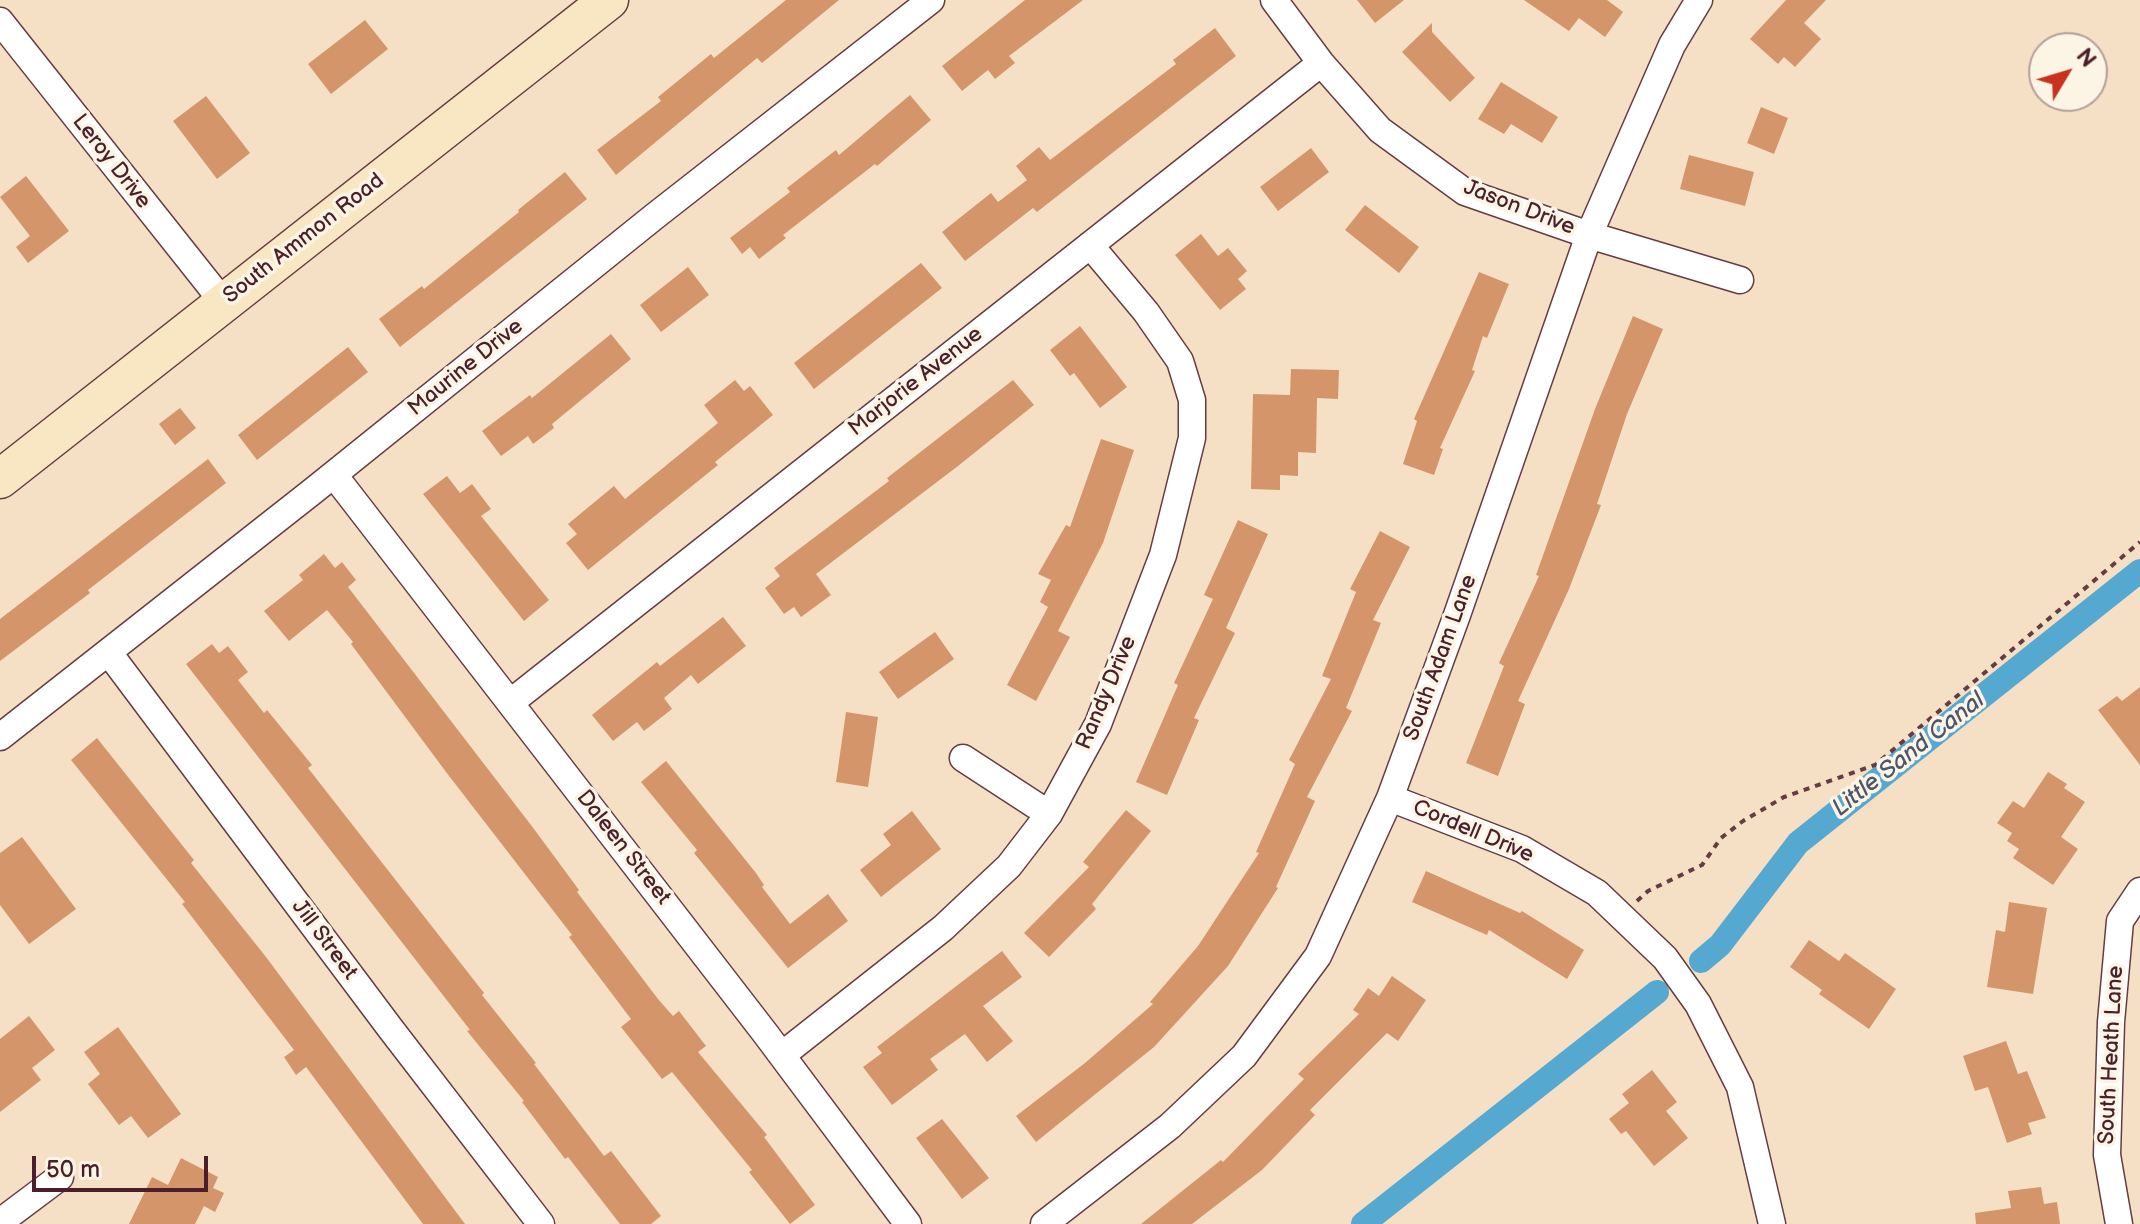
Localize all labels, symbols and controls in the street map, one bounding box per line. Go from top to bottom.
north arrow [2028,32,2108,112]
text: N [2070,43,2101,73]
street label: Leroy Drive [66,110,156,214]
street label: South Ammon Road [218,168,390,310]
street label: Jason Drive [1460,175,1578,241]
street label: Maurine Drive [403,314,529,422]
street label: Marjorie Avenue [844,321,988,443]
street label: South Adam Lane [1399,571,1483,745]
street label: Randy Drive [1071,632,1143,754]
water label: Little Sand Canal [1827,687,1991,823]
street label: Daleen Street [570,786,676,910]
street label: Cordell Drive [1409,795,1537,869]
street label: Jill Street [285,895,363,985]
street label: South Heath Lane [2094,965,2130,1145]
scale bar [36,1140,212,1190]
text: 50 m [46,1155,100,1184]

